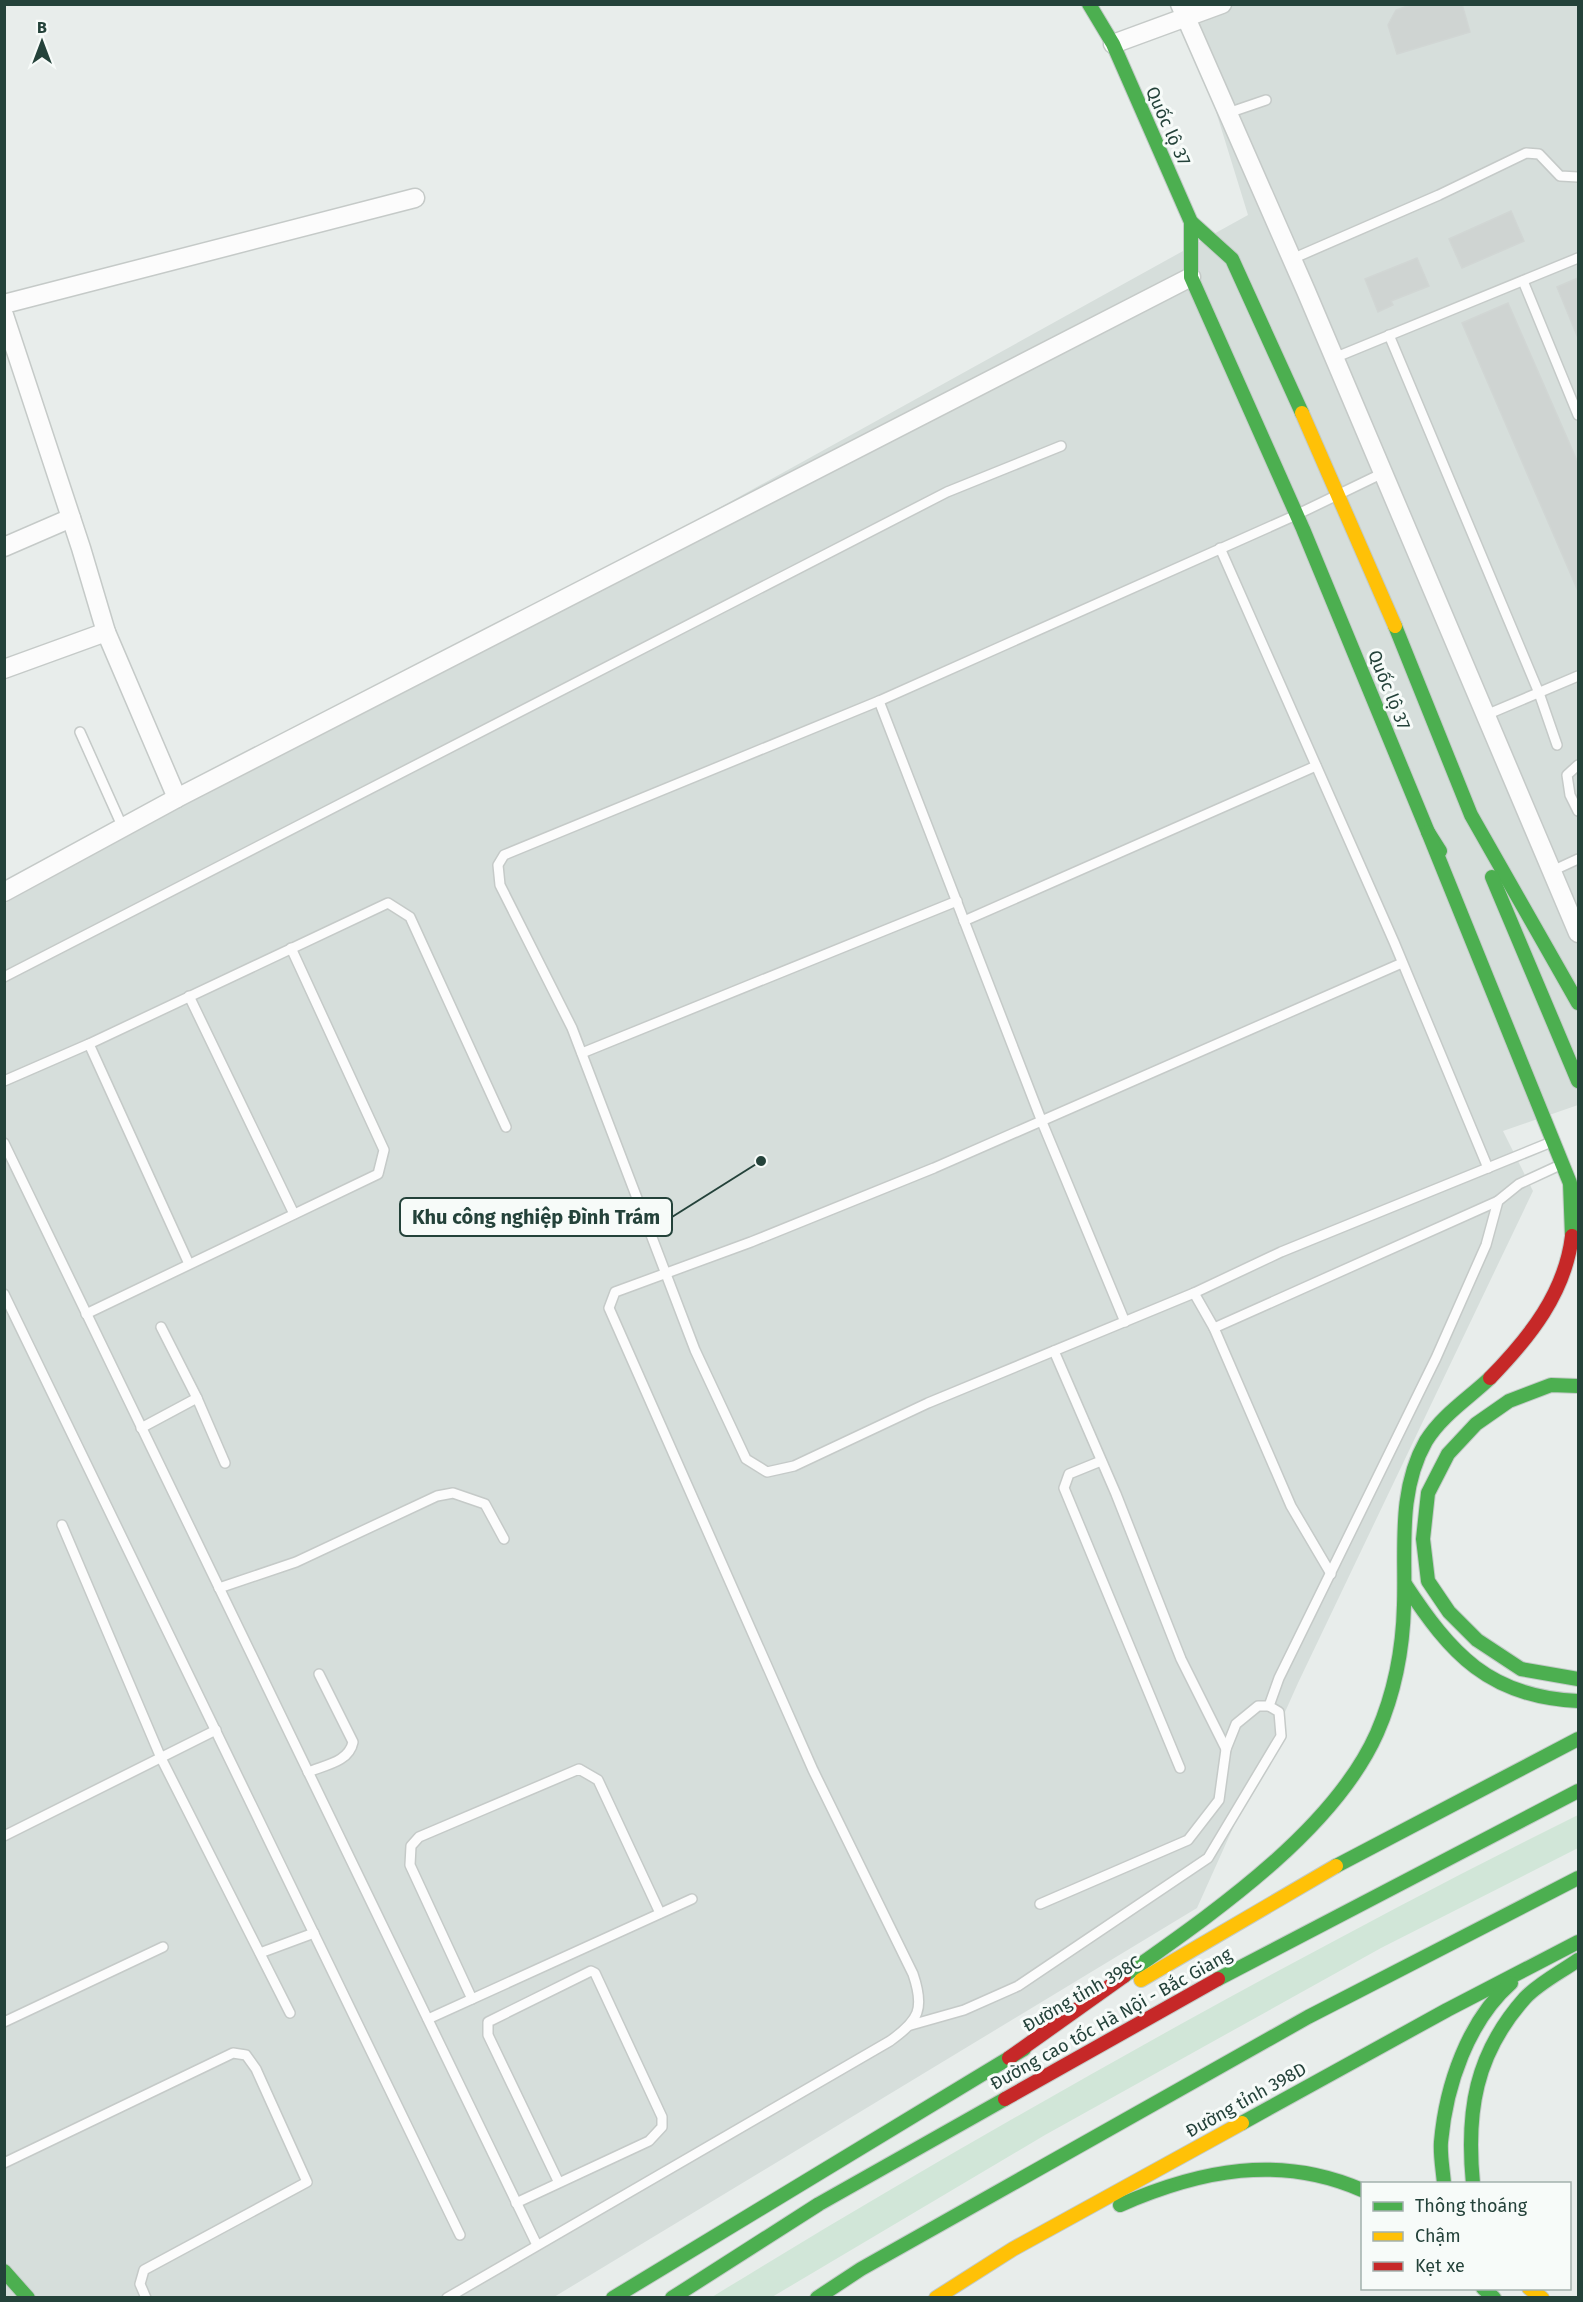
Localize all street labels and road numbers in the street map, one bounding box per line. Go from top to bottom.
street label: Quốc lộ 37 [1141,83,1195,169]
street label: Quốc lộ 37 [1363,647,1415,733]
street label: Đường cao tốc Hà Nội - Bắc Giang [986,1942,1236,2095]
street label: Đường tỉnh 398C [1019,1951,1145,2037]
street label: Đường tỉnh 398D [1182,2058,1310,2142]

